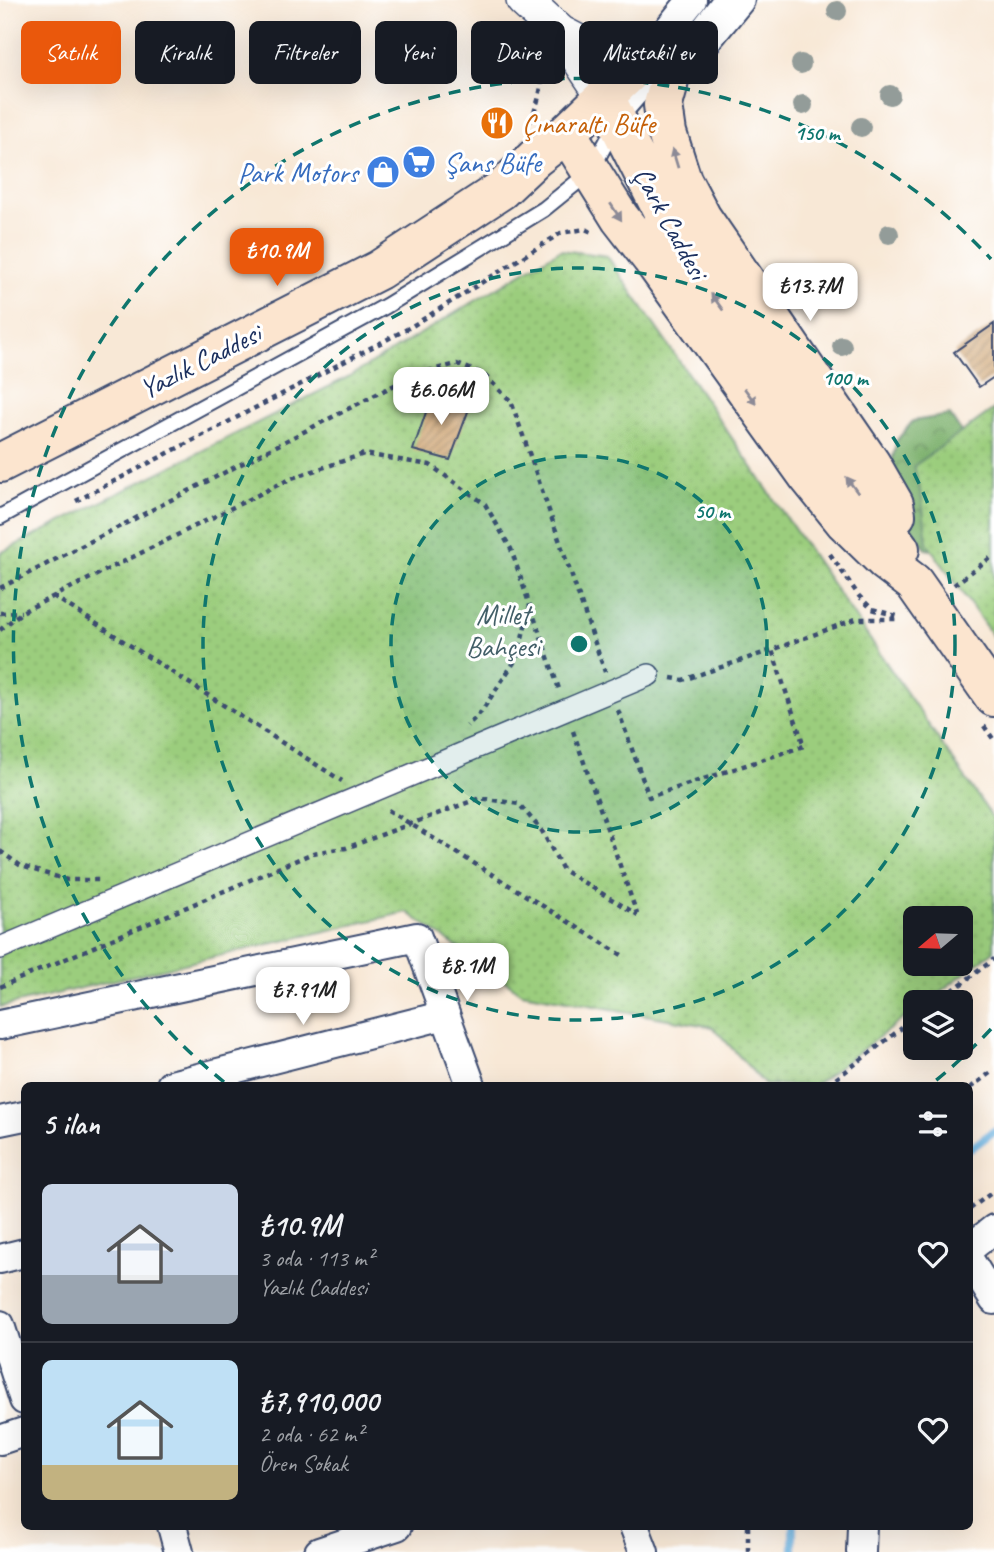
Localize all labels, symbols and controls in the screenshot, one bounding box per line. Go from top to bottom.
chip: Satılık [21,21,121,84]
chip: Kiralık [135,21,235,84]
chip: Filtreler [249,21,361,84]
chip: Yeni [375,21,457,84]
chip: Daire [471,21,565,84]
chip: Müstakil ev [579,21,718,84]
restaurant icon: Çınaraltı Büfe [478,104,516,142]
place label: Çınaraltı Büfe [522,106,657,142]
text: 150 m [794,120,842,146]
supermarket icon: Şans Büfe [400,143,438,181]
place label: Şans Büfe [444,145,543,180]
one-way arrow [670,147,680,168]
shop icon: Park Motors [364,153,402,191]
place label: Park Motors [238,155,360,190]
street label: Çark Caddesi [625,161,718,289]
one-way arrow [610,202,623,222]
pin: ₺10.9M [220,229,334,288]
text: ₺10.9M [246,236,308,265]
pin: ₺13.7M [753,264,867,323]
text: ₺13.7M [779,271,841,300]
one-way arrow [710,293,725,311]
street label: Yazlık Caddesi [133,314,270,406]
text: 100 m [822,365,870,391]
pin: ₺6.06M [384,368,498,427]
text: ₺6.06M [409,375,473,404]
one-way arrow [743,387,757,405]
one-way arrow [846,476,860,494]
text: 50 m [694,498,732,524]
park label: Millet Bahçesi [466,597,544,664]
centre of rings [567,632,591,656]
north arrow [903,906,973,976]
map controls [903,906,973,1060]
pin: ₺8.1M [418,944,516,1003]
text: ₺8.1M [441,951,493,980]
pin: ₺7.91M [246,968,360,1027]
text: ₺7.91M [272,975,334,1004]
button: layers [903,990,973,1060]
text: 5 ilan [42,1105,100,1143]
icon: filters [914,1105,952,1143]
text: ₺10.9M [259,1206,340,1244]
icon: home [98,1212,182,1296]
icon: heart [914,1235,952,1273]
text: 3 oda · 113 m² [259,1244,374,1273]
text: Yazlık Caddesi [259,1273,367,1302]
text: ₺7,910,000 [259,1382,378,1420]
icon: home [98,1388,182,1472]
icon: heart [914,1411,952,1449]
text: 2 oda · 62 m² [259,1420,363,1449]
text: Ören Sokak [259,1449,348,1478]

